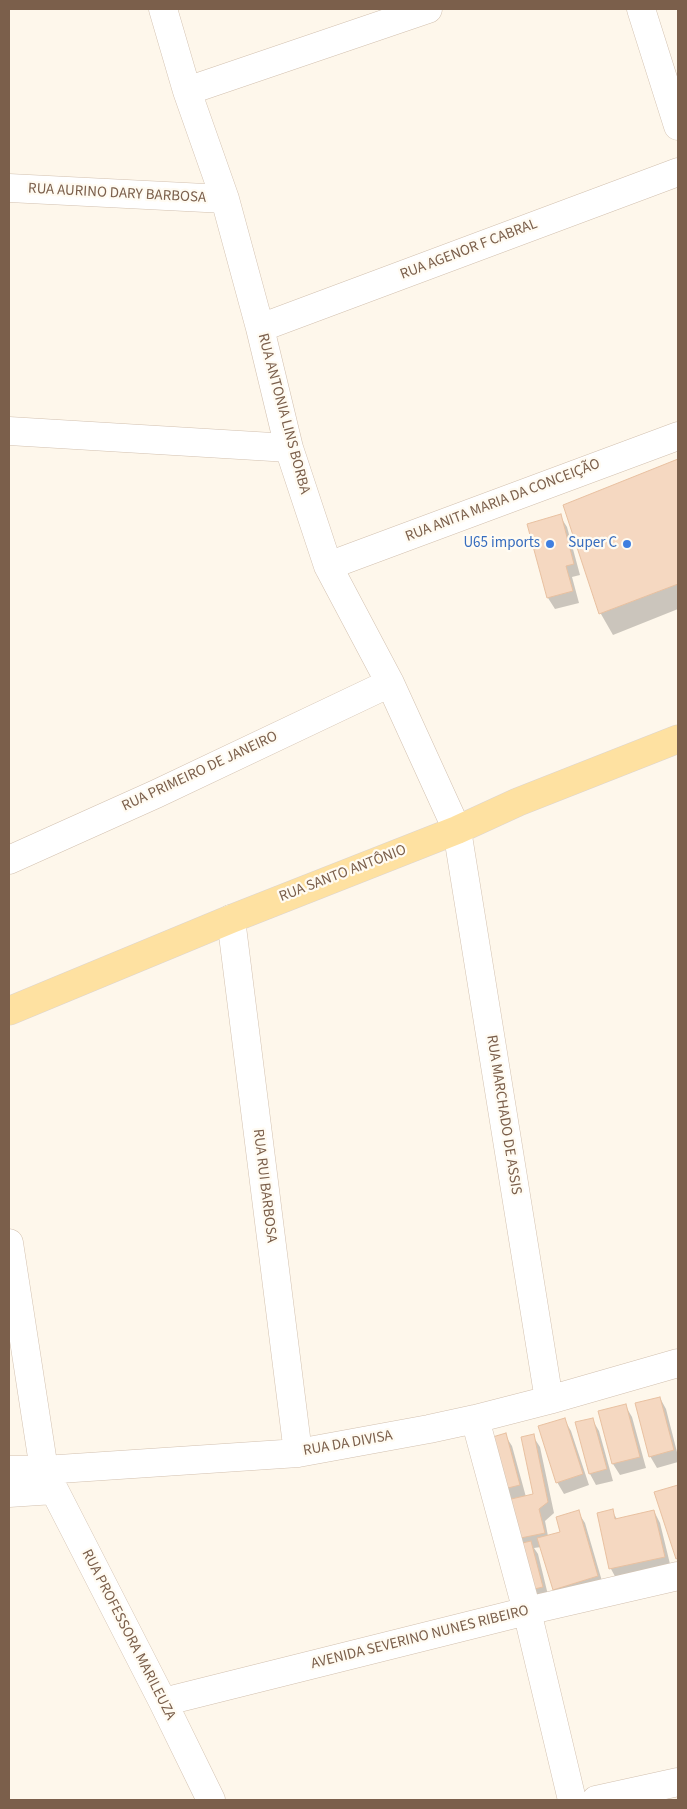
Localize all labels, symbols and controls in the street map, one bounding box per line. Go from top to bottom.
street label: RUA AURINO DARY BARBOSA [28,180,206,208]
street label: RUA AGENOR F CABRAL [398,216,540,284]
street label: RUA ANTONIA LINS BORBA [253,332,313,496]
street label: RUA ANITA MARIA DA CONCEIÇÃO [403,455,603,547]
place label: U65 imports [463,535,540,553]
place label: Super C [568,535,617,553]
marker: U65 imports [544,538,556,550]
marker: Super C [621,538,633,550]
street label: RUA PRIMEIRO DE JANEIRO [119,728,281,816]
street label: RUA SANTO ANTÔNIO [277,841,409,907]
street label: RUA MARCHADO DE ASSIS [481,1034,525,1196]
street label: RUA RUI BARBOSA [248,1128,280,1244]
street label: RUA DA DIVISA [302,1427,394,1461]
street label: RUA PROFESSORA MARILEUZA [77,1547,179,1723]
street label: AVENIDA SEVERINO NUNES RIBEIRO [309,1602,531,1674]

